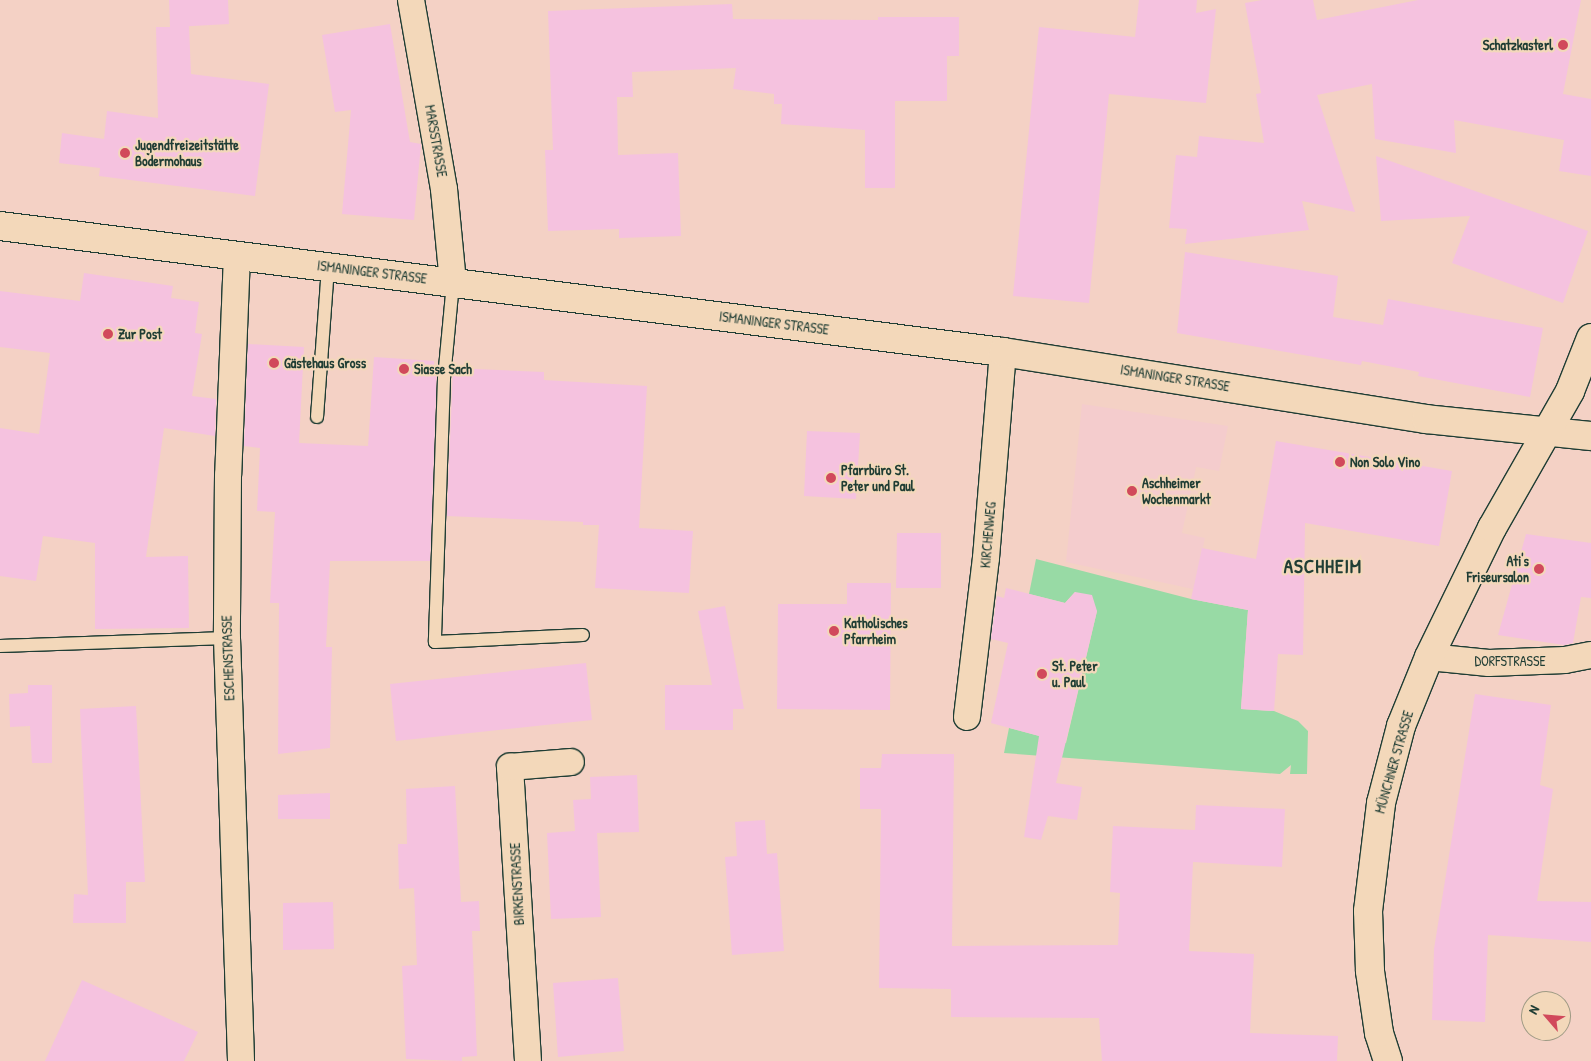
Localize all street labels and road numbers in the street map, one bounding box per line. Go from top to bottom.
street label: MARSSTRASSE [421,104,451,178]
street label: ISMANINGER STRASSE [316,257,428,287]
street label: ISMANINGER STRASSE [718,308,830,338]
street label: ISMANINGER STRASSE [1119,361,1231,395]
street label: KIRCHENWEG [977,501,999,569]
street label: ESCHENSTRASSE [218,615,238,701]
street label: DORFSTRASSE [1474,653,1546,669]
street label: MÜNCHNER STRASSE [1371,709,1417,815]
street label: BIRKENSTRASSE [506,842,528,926]

